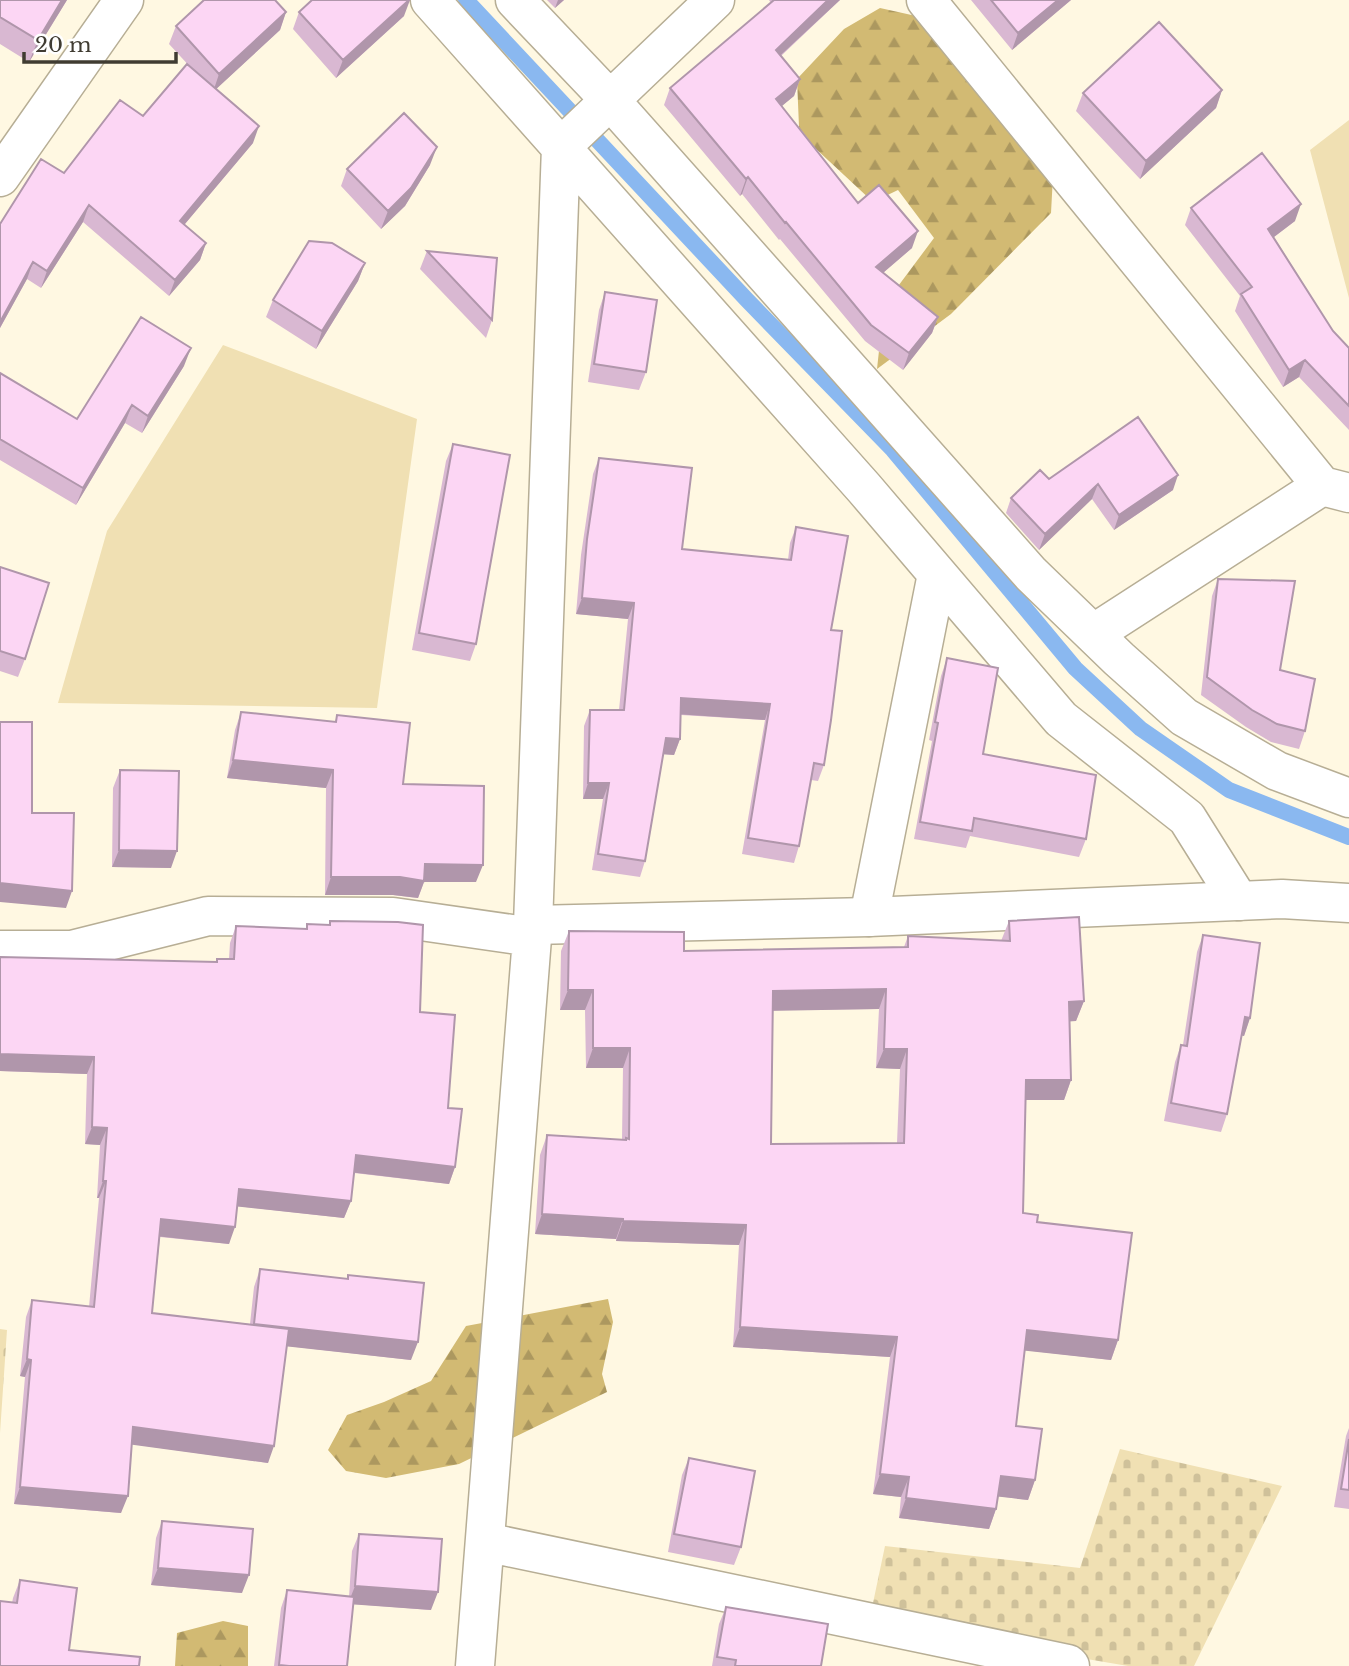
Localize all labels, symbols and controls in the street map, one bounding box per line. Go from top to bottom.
scale bar [24,21,177,65]
text: 20 m [35,32,92,58]

